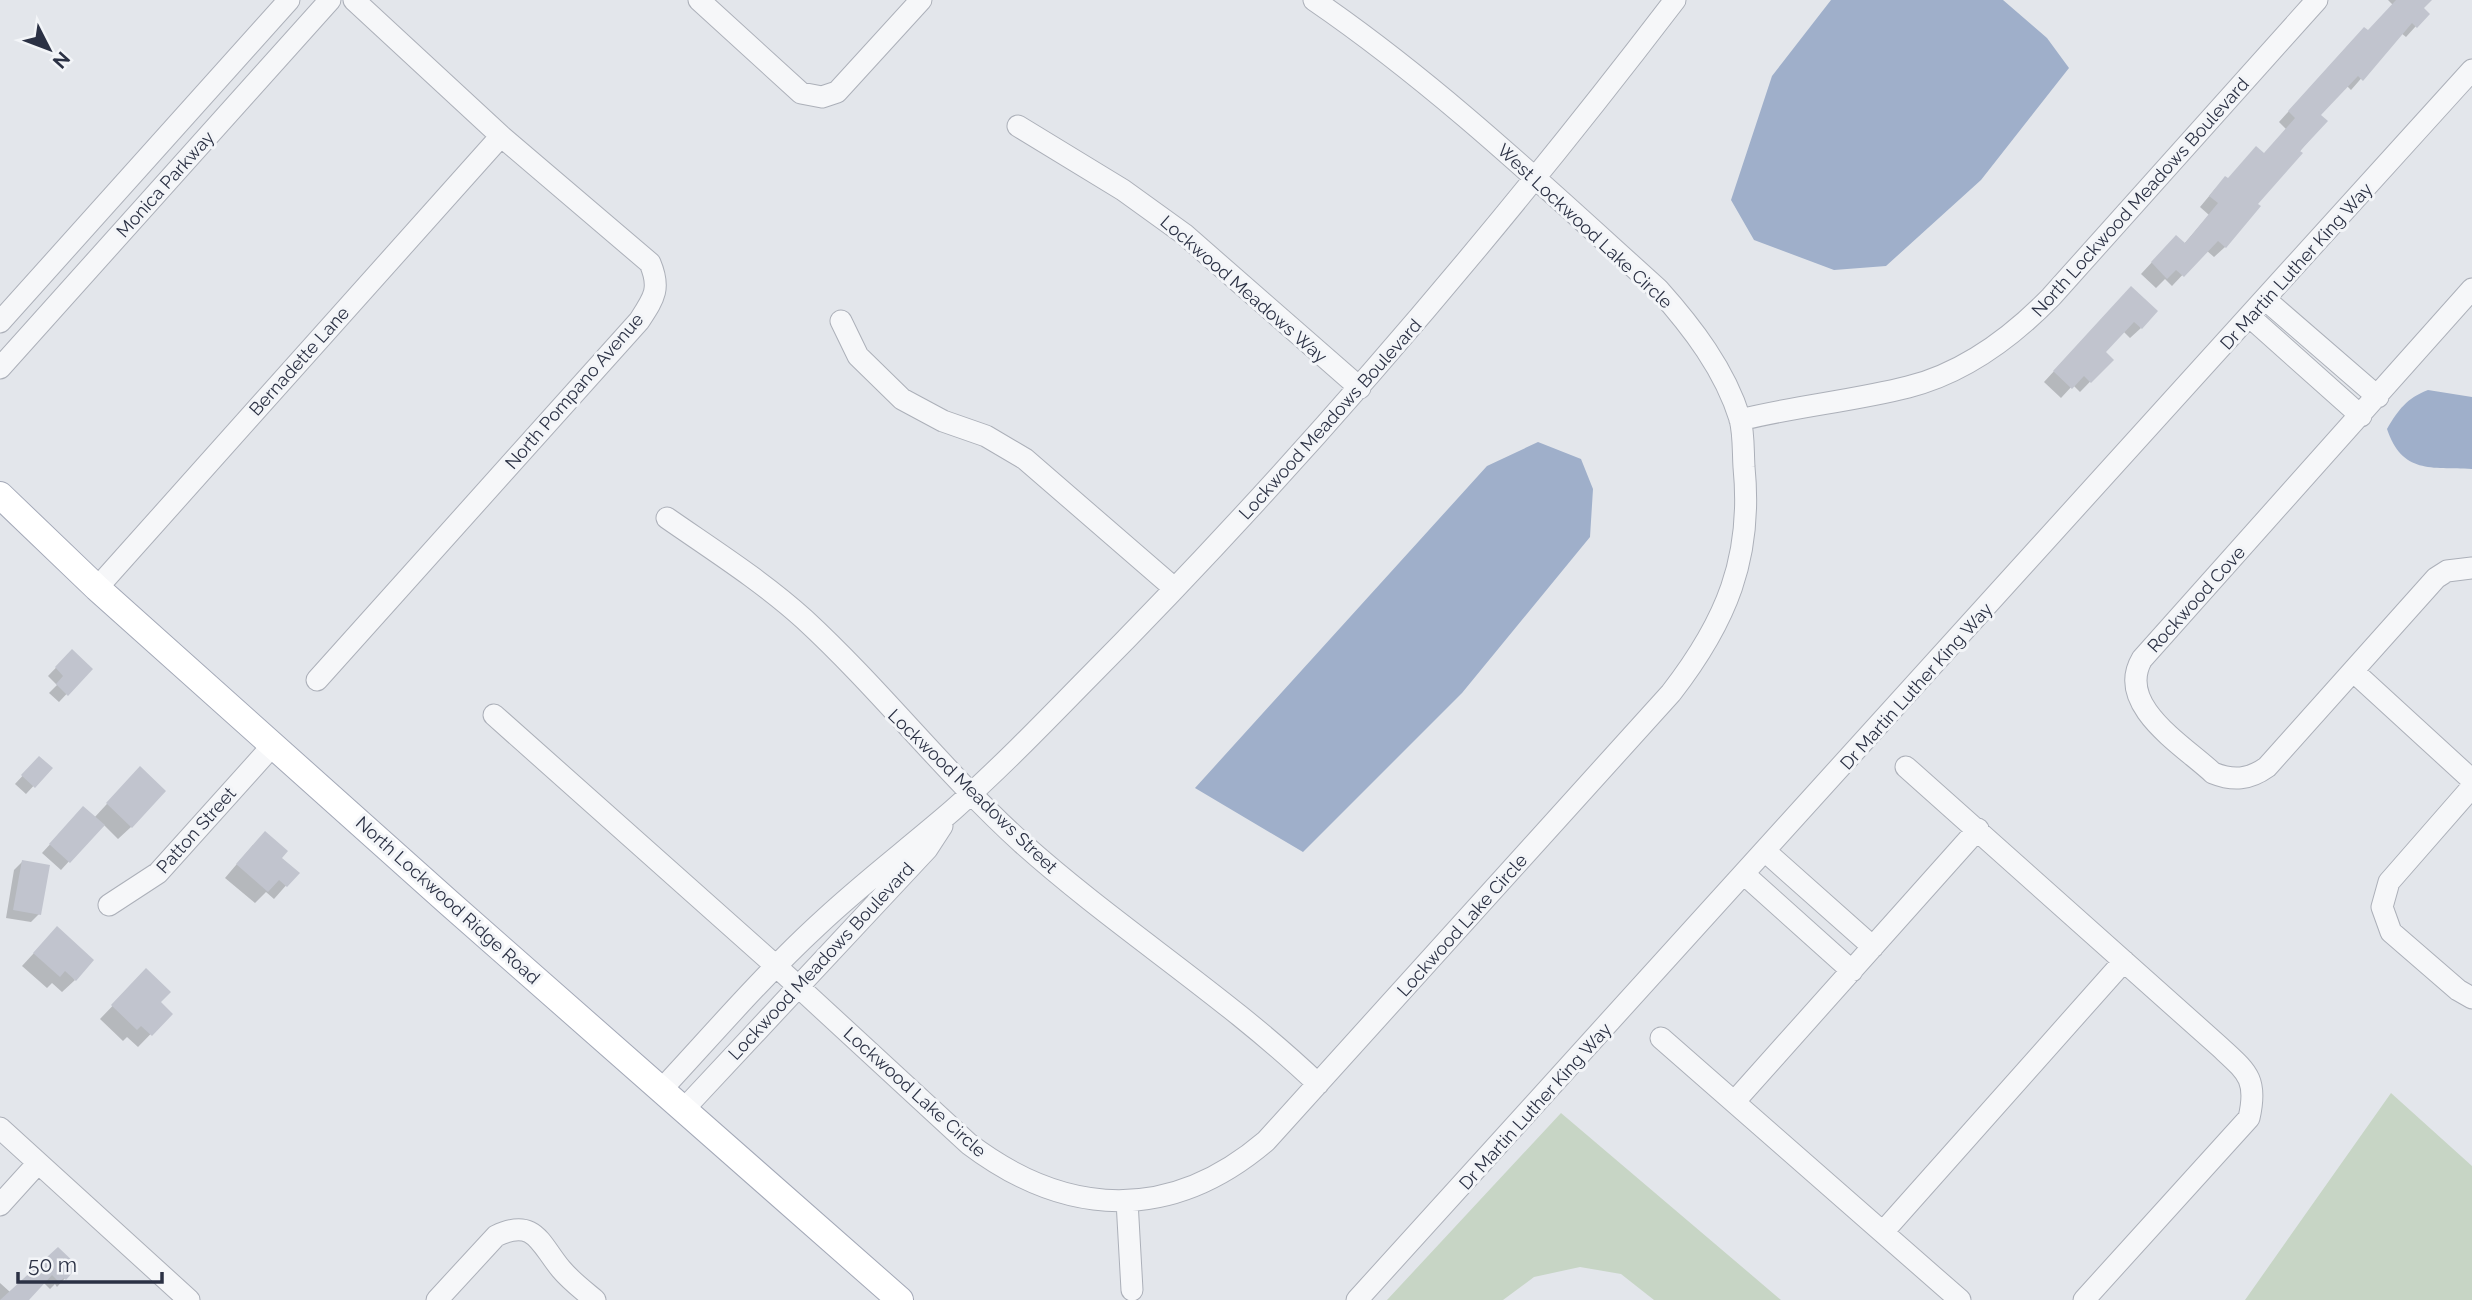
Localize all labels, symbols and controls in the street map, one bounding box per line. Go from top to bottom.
north arrow [14,14,84,84]
text: N [49,48,75,73]
street label: North Lockwood Meadows Boulevard [2027,73,2253,321]
street label: Monica Parkway [112,126,218,241]
street label: West Lockwood Lake Circle [1493,139,1677,313]
street label: Dr Martin Luther King Way [2216,178,2377,354]
street label: Lockwood Meadows Way [1156,211,1332,367]
street label: Bernadette Lane [245,302,354,420]
street label: North Pompano Avenue [501,309,648,473]
street label: Lockwood Meadows Boulevard [1234,315,1426,523]
street label: Rockwood Cove [2143,541,2249,656]
street label: Dr Martin Luther King Way [1836,598,1997,774]
street label: Lockwood Meadows Street [884,705,1062,877]
street label: Patton Street [152,783,240,877]
street label: North Lockwood Ridge Road [352,812,544,988]
street label: Lockwood Lake Circle [1393,849,1532,1000]
street label: Lockwood Meadows Boulevard [724,858,918,1064]
street label: Dr Martin Luther King Way [1455,1018,1616,1194]
street label: Lockwood Lake Circle [840,1023,991,1162]
scale bar [18,1240,161,1284]
text: 50 m [28,1252,77,1277]

